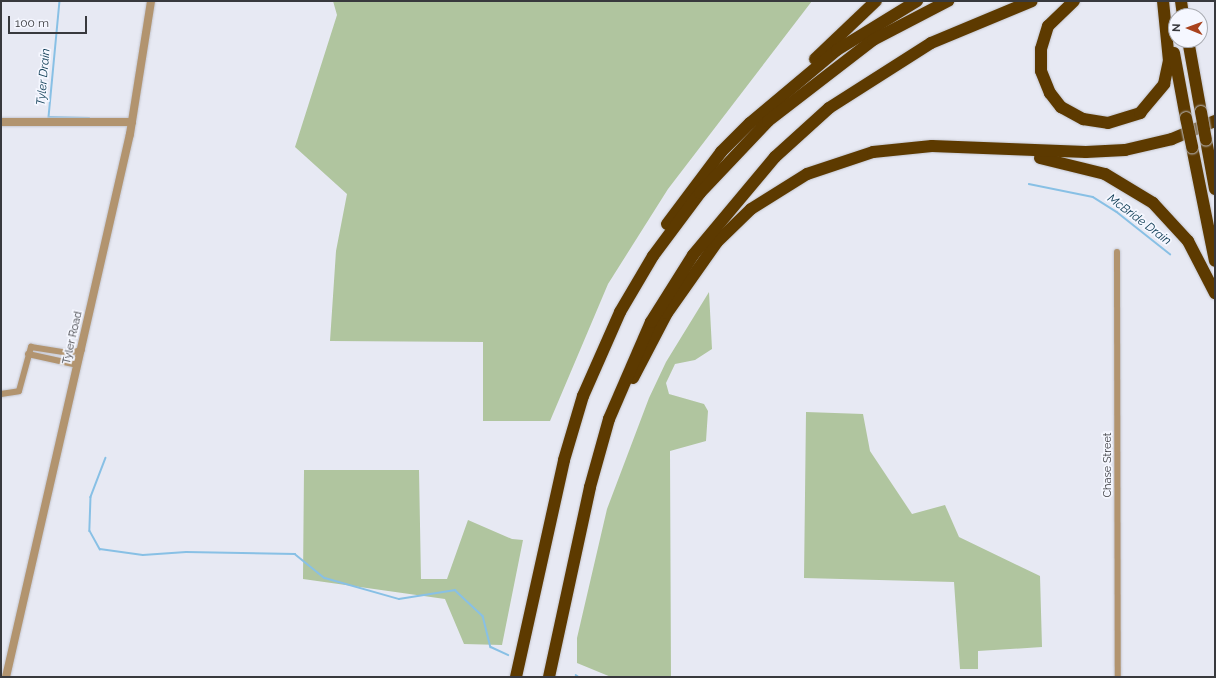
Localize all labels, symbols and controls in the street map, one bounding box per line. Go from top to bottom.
scale bar [10,8,89,34]
north arrow [1168,8,1208,48]
text: 100 m [15,16,49,30]
text: N [1170,23,1183,32]
water label: Tyler Drain [34,48,54,106]
water label: McBride Drain [1104,191,1174,249]
street label: Tyler Road [60,310,86,366]
street label: Chase Street [1101,432,1115,498]

